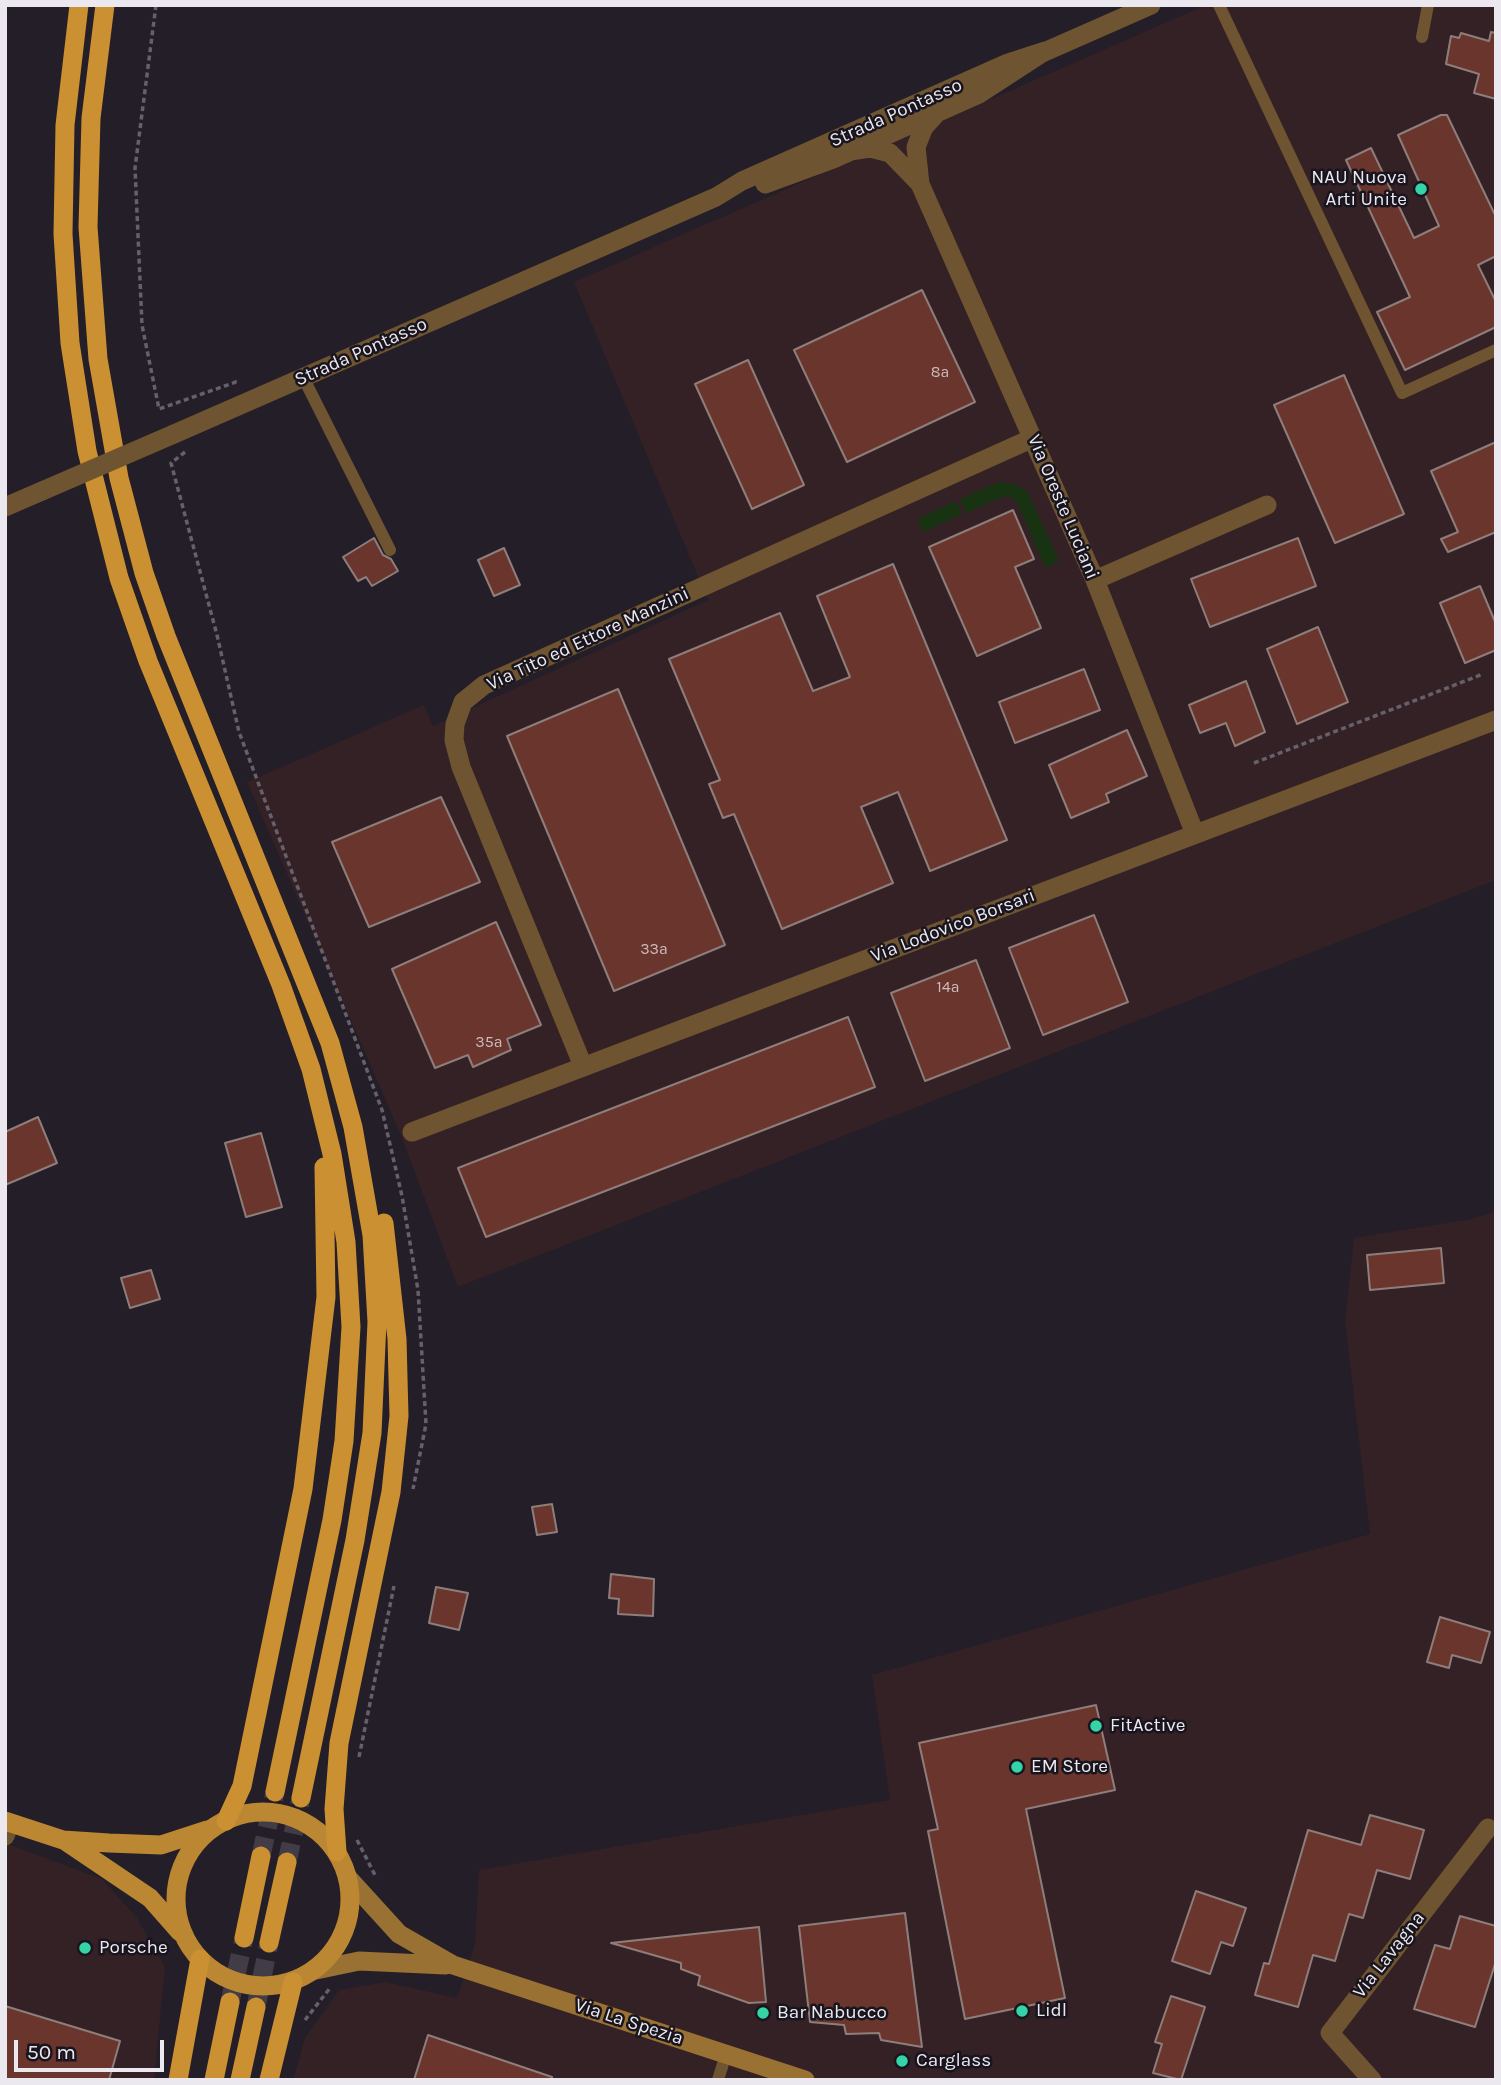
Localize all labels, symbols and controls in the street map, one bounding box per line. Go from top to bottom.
street label: Strada Pontasso [826,74,966,152]
place label: NAU Nuova Arti Unite [1311,167,1407,211]
marker: NAU Nuova Arti Unite [1413,181,1429,197]
street label: Strada Pontasso [291,313,431,391]
house number: 8a [931,362,949,382]
street label: Via Oreste Luciani [1022,431,1104,583]
street label: Via Tito ed Ettore Manzini [483,582,693,696]
street label: Via Lodovico Borsari [868,884,1038,968]
house number: 33a [640,939,668,959]
house number: 14a [936,977,960,997]
house number: 35a [475,1032,503,1052]
place label: FitActive [1110,1715,1186,1737]
marker: FitActive [1088,1718,1104,1734]
place label: EM Store [1031,1756,1108,1778]
marker: EM Store [1009,1759,1025,1775]
street label: Via Lavagna [1348,1907,1430,2003]
place label: Porsche [99,1937,168,1959]
marker: Porsche [77,1940,93,1956]
street label: Via La Spezia [572,1994,686,2050]
place label: Lidl [1036,2000,1067,2022]
place label: Bar Nabucco [777,2002,887,2024]
marker: Lidl [1014,2003,1030,2019]
marker: Bar Nabucco [755,2005,771,2021]
scale bar [18,2025,168,2070]
text: 50 m [27,2040,76,2064]
place label: Carglass [916,2050,991,2072]
marker: Carglass [894,2053,910,2069]

